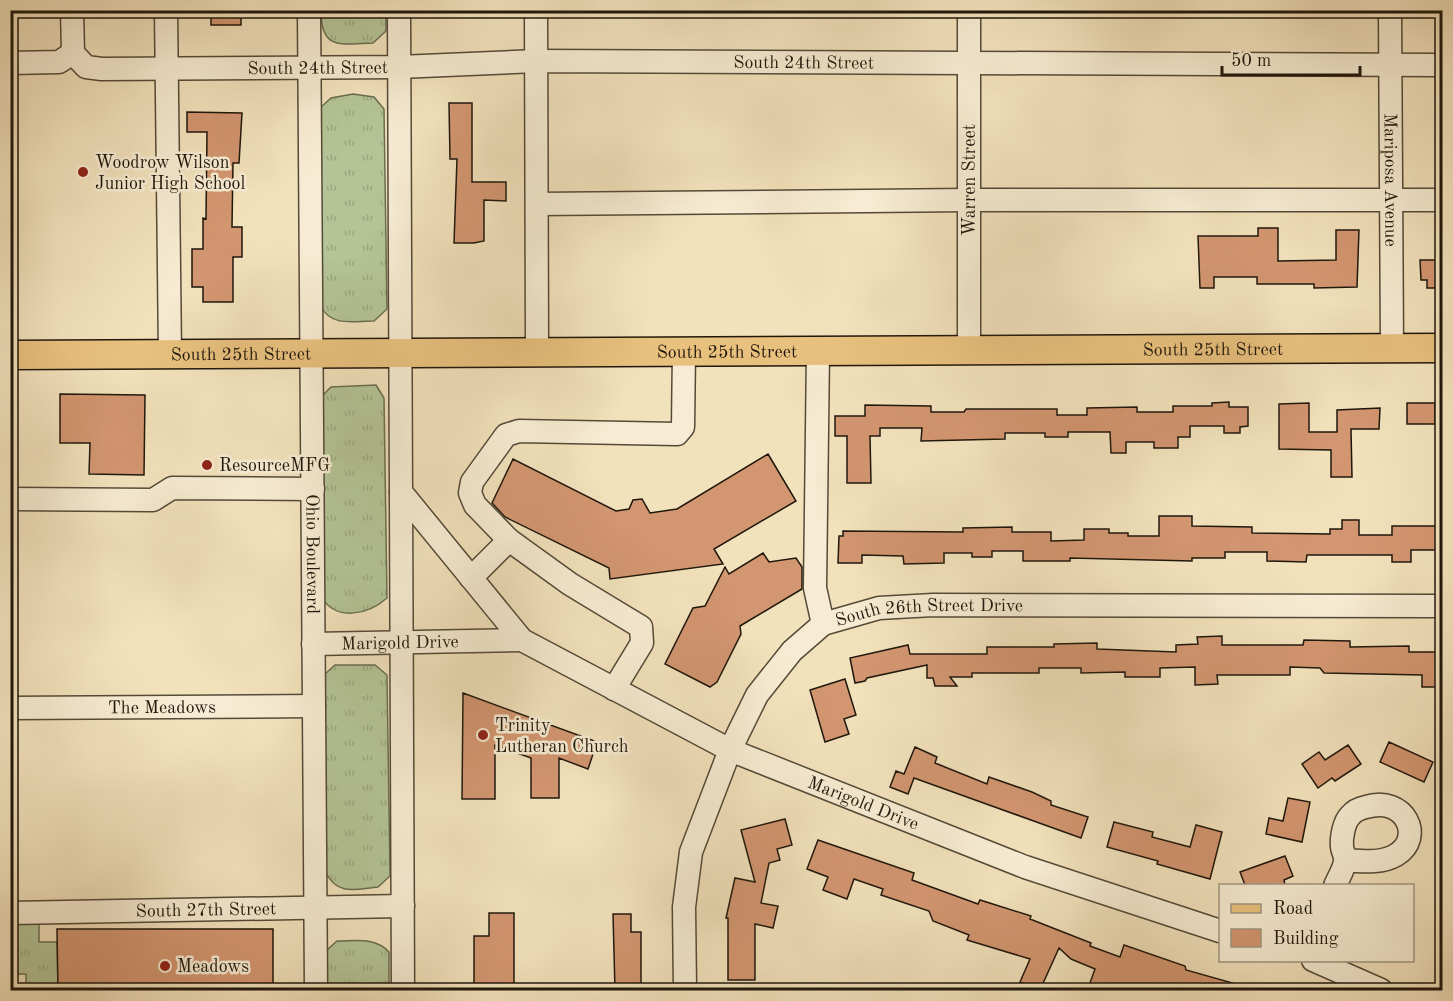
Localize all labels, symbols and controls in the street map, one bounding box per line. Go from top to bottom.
scale bar [1222,39,1360,77]
text: 50 m [1231,52,1271,70]
street label: South 24th Street [733,54,874,72]
street label: South 24th Street [247,59,388,78]
street label: Mariposa Avenue [1381,113,1399,247]
street label: Warren Street [961,124,979,236]
place label: Woodrow Wilson Junior High School [95,154,246,193]
marker: Woodrow Wilson Junior High School [76,165,90,179]
street label: South 25th Street [1143,341,1283,359]
street label: South 25th Street [657,343,797,362]
street label: South 25th Street [171,346,311,364]
place label: ResourceMFG [219,457,330,475]
marker: ResourceMFG [200,458,214,472]
street label: Ohio Boulevard [302,494,321,614]
street label: South 26th Street Drive [834,597,1023,630]
street label: Marigold Drive [341,633,459,653]
street label: The Meadows [108,699,216,717]
place label: Trinity Lutheran Church [495,717,629,756]
marker: Trinity Lutheran Church [476,728,490,742]
street label: Marigold Drive [805,774,921,834]
legend [1219,884,1414,962]
street label: South 27th Street [135,900,276,921]
text: Road [1273,900,1313,918]
text: Building [1273,930,1339,948]
place label: Meadows [177,958,249,976]
marker: Meadows [158,959,172,973]

